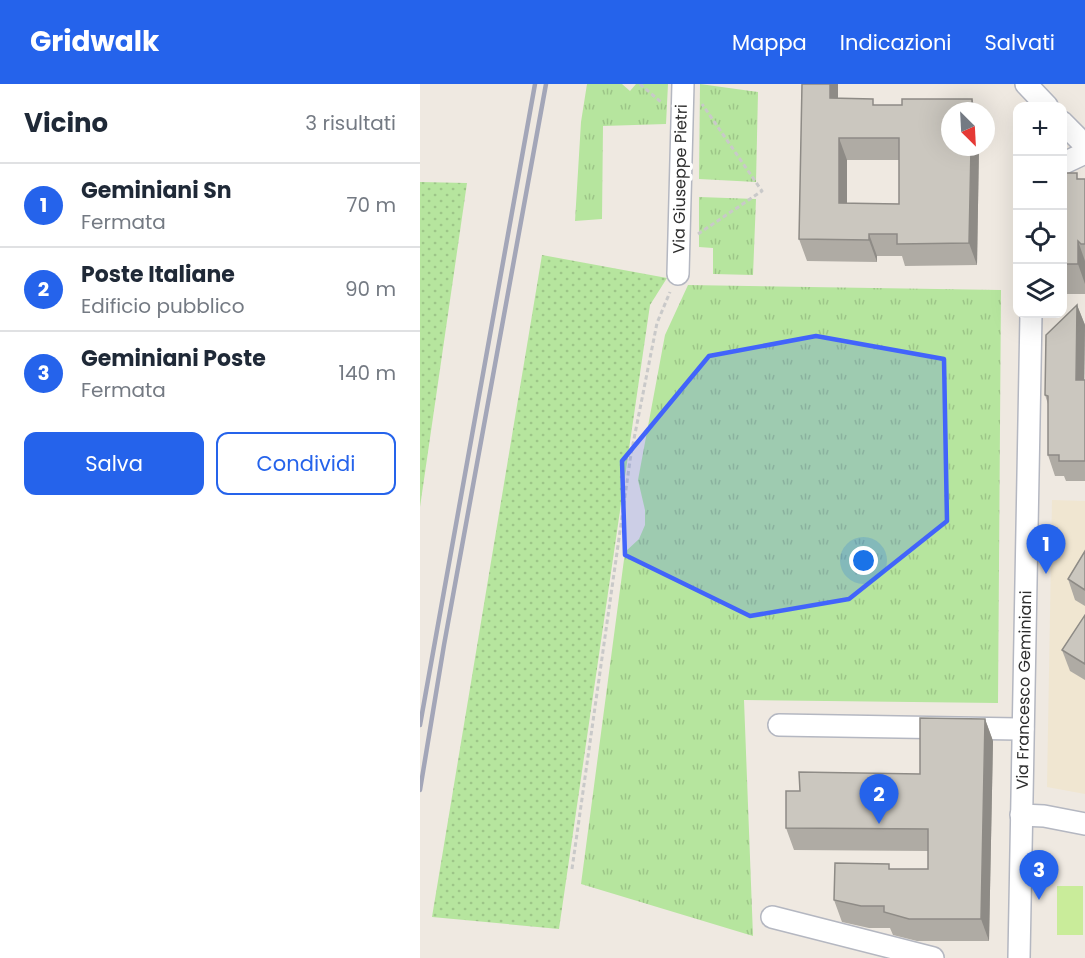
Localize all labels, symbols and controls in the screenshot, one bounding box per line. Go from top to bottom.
text: Gridwalk [30,22,159,61]
text: Mappa [732,28,807,57]
text: Indicazioni [840,28,952,57]
text: Salvati [985,28,1055,57]
north arrow [941,102,995,156]
map controls [1013,102,1067,318]
button: + [1013,102,1067,156]
street label: Via Giuseppe Pietri [667,104,693,254]
text: Vicino [24,105,108,141]
text: 3 risultati [305,109,396,137]
button: − [1013,156,1067,210]
text: Geminiani Sn [81,175,232,206]
text: 1 [40,191,47,219]
text: 70 m [347,191,396,219]
text: Fermata [81,208,166,236]
button: locate [1013,210,1067,264]
text: Poste Italiane [81,259,235,290]
button: layers [1013,264,1067,318]
text: 2 [38,275,49,303]
text: 90 m [345,275,396,303]
text: Edificio pubblico [81,292,245,320]
text: Geminiani Poste [81,343,266,374]
text: 3 [37,359,50,387]
text: 140 m [339,359,396,387]
text: Fermata [81,376,166,404]
button: Salva [24,432,204,495]
button: Condividi [216,432,396,495]
pin: 1 [1026,524,1066,574]
your location [849,546,878,575]
street label: Via Francesco Geminiani [1011,590,1037,790]
pin: 2 [860,774,898,824]
pin: 3 [1020,850,1058,900]

